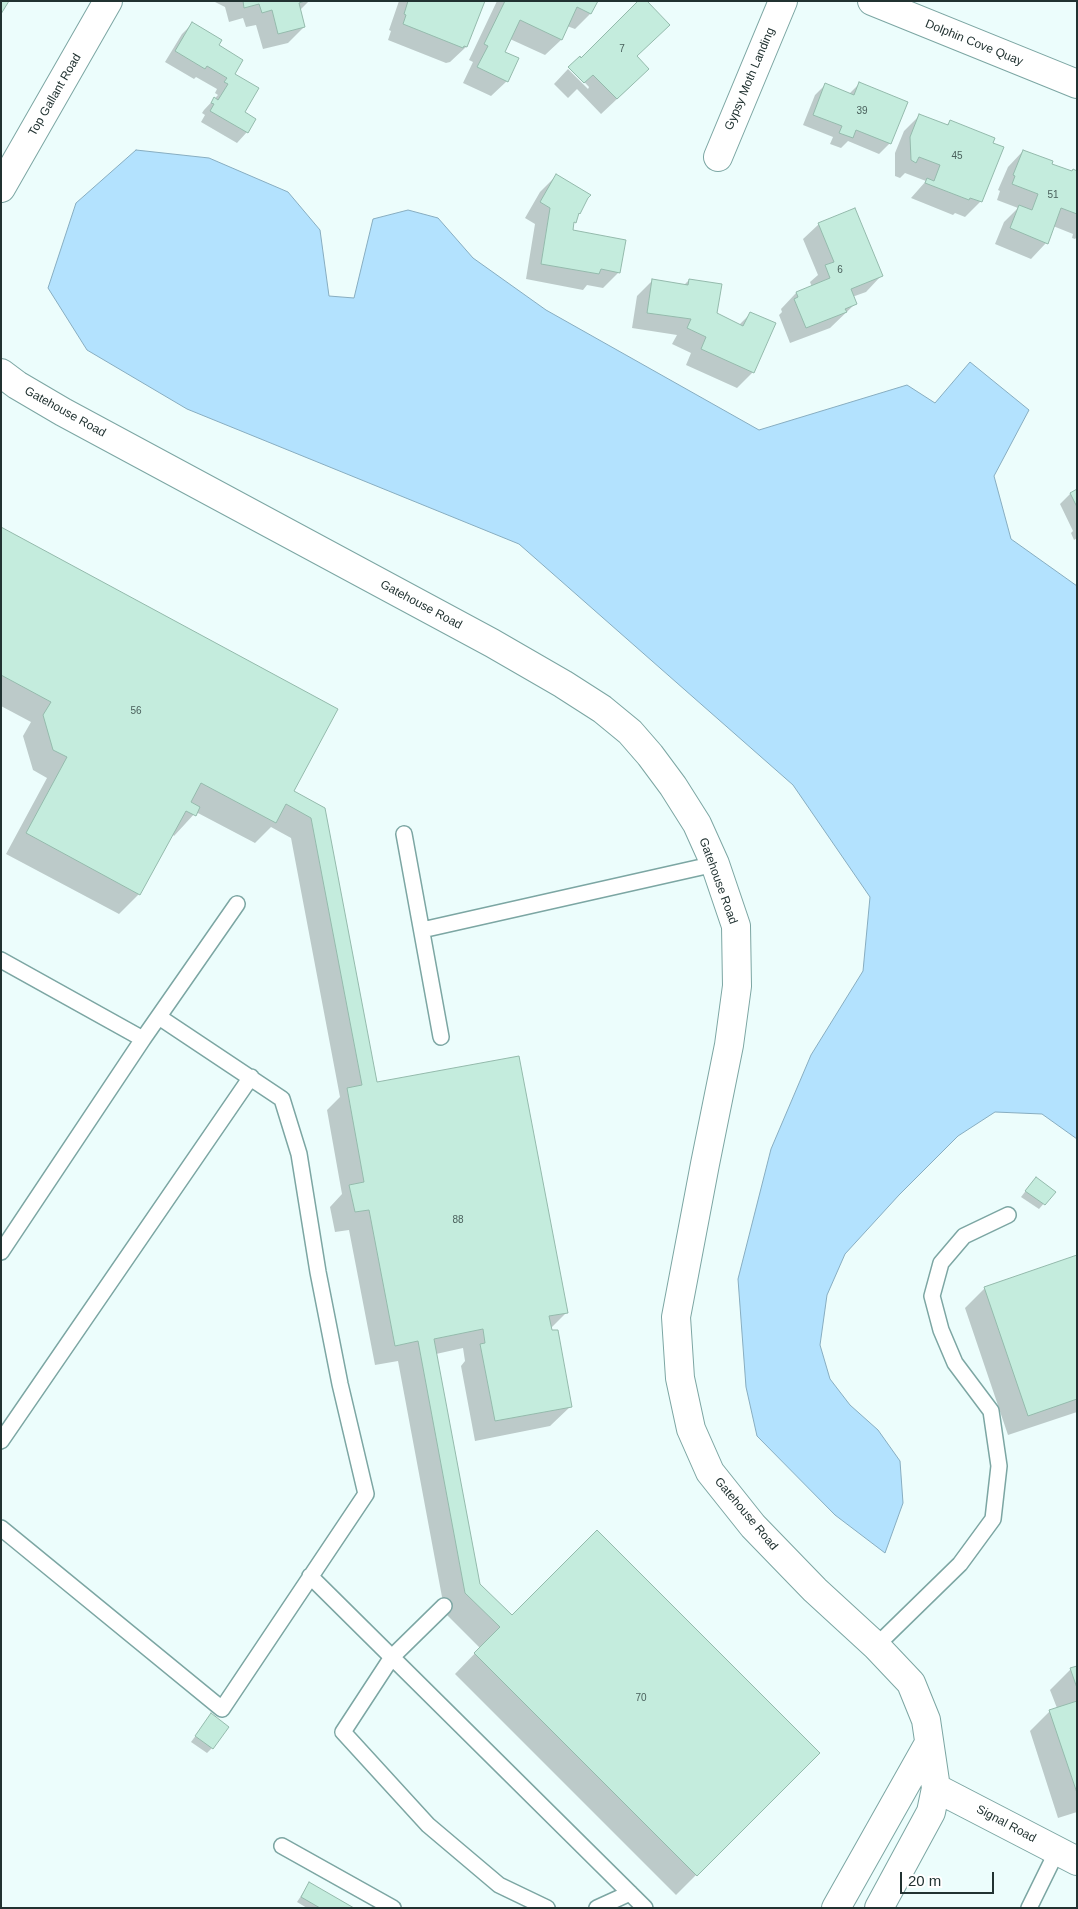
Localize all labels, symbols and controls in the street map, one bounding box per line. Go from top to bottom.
street label: Dolphin Cove Quay [923,17,1025,69]
street label: Gypsy Moth Landing [722,26,778,132]
house number: 7 [619,43,625,55]
street label: Top Gallant Road [26,51,84,139]
house number: 39 [856,105,868,117]
house number: 45 [951,150,963,162]
house number: 51 [1047,189,1059,201]
house number: 6 [837,264,843,276]
street label: Gatehouse Road [22,384,108,440]
street label: Gatehouse Road [378,577,464,633]
house number: 56 [130,705,142,717]
street label: Gatehouse Road [696,836,740,926]
house number: 88 [452,1214,464,1226]
street label: Gatehouse Road [711,1475,781,1553]
house number: 70 [635,1692,647,1704]
street label: Signal Road [974,1802,1038,1846]
scale bar [903,1862,997,1894]
text: 20 m [908,1872,941,1889]

